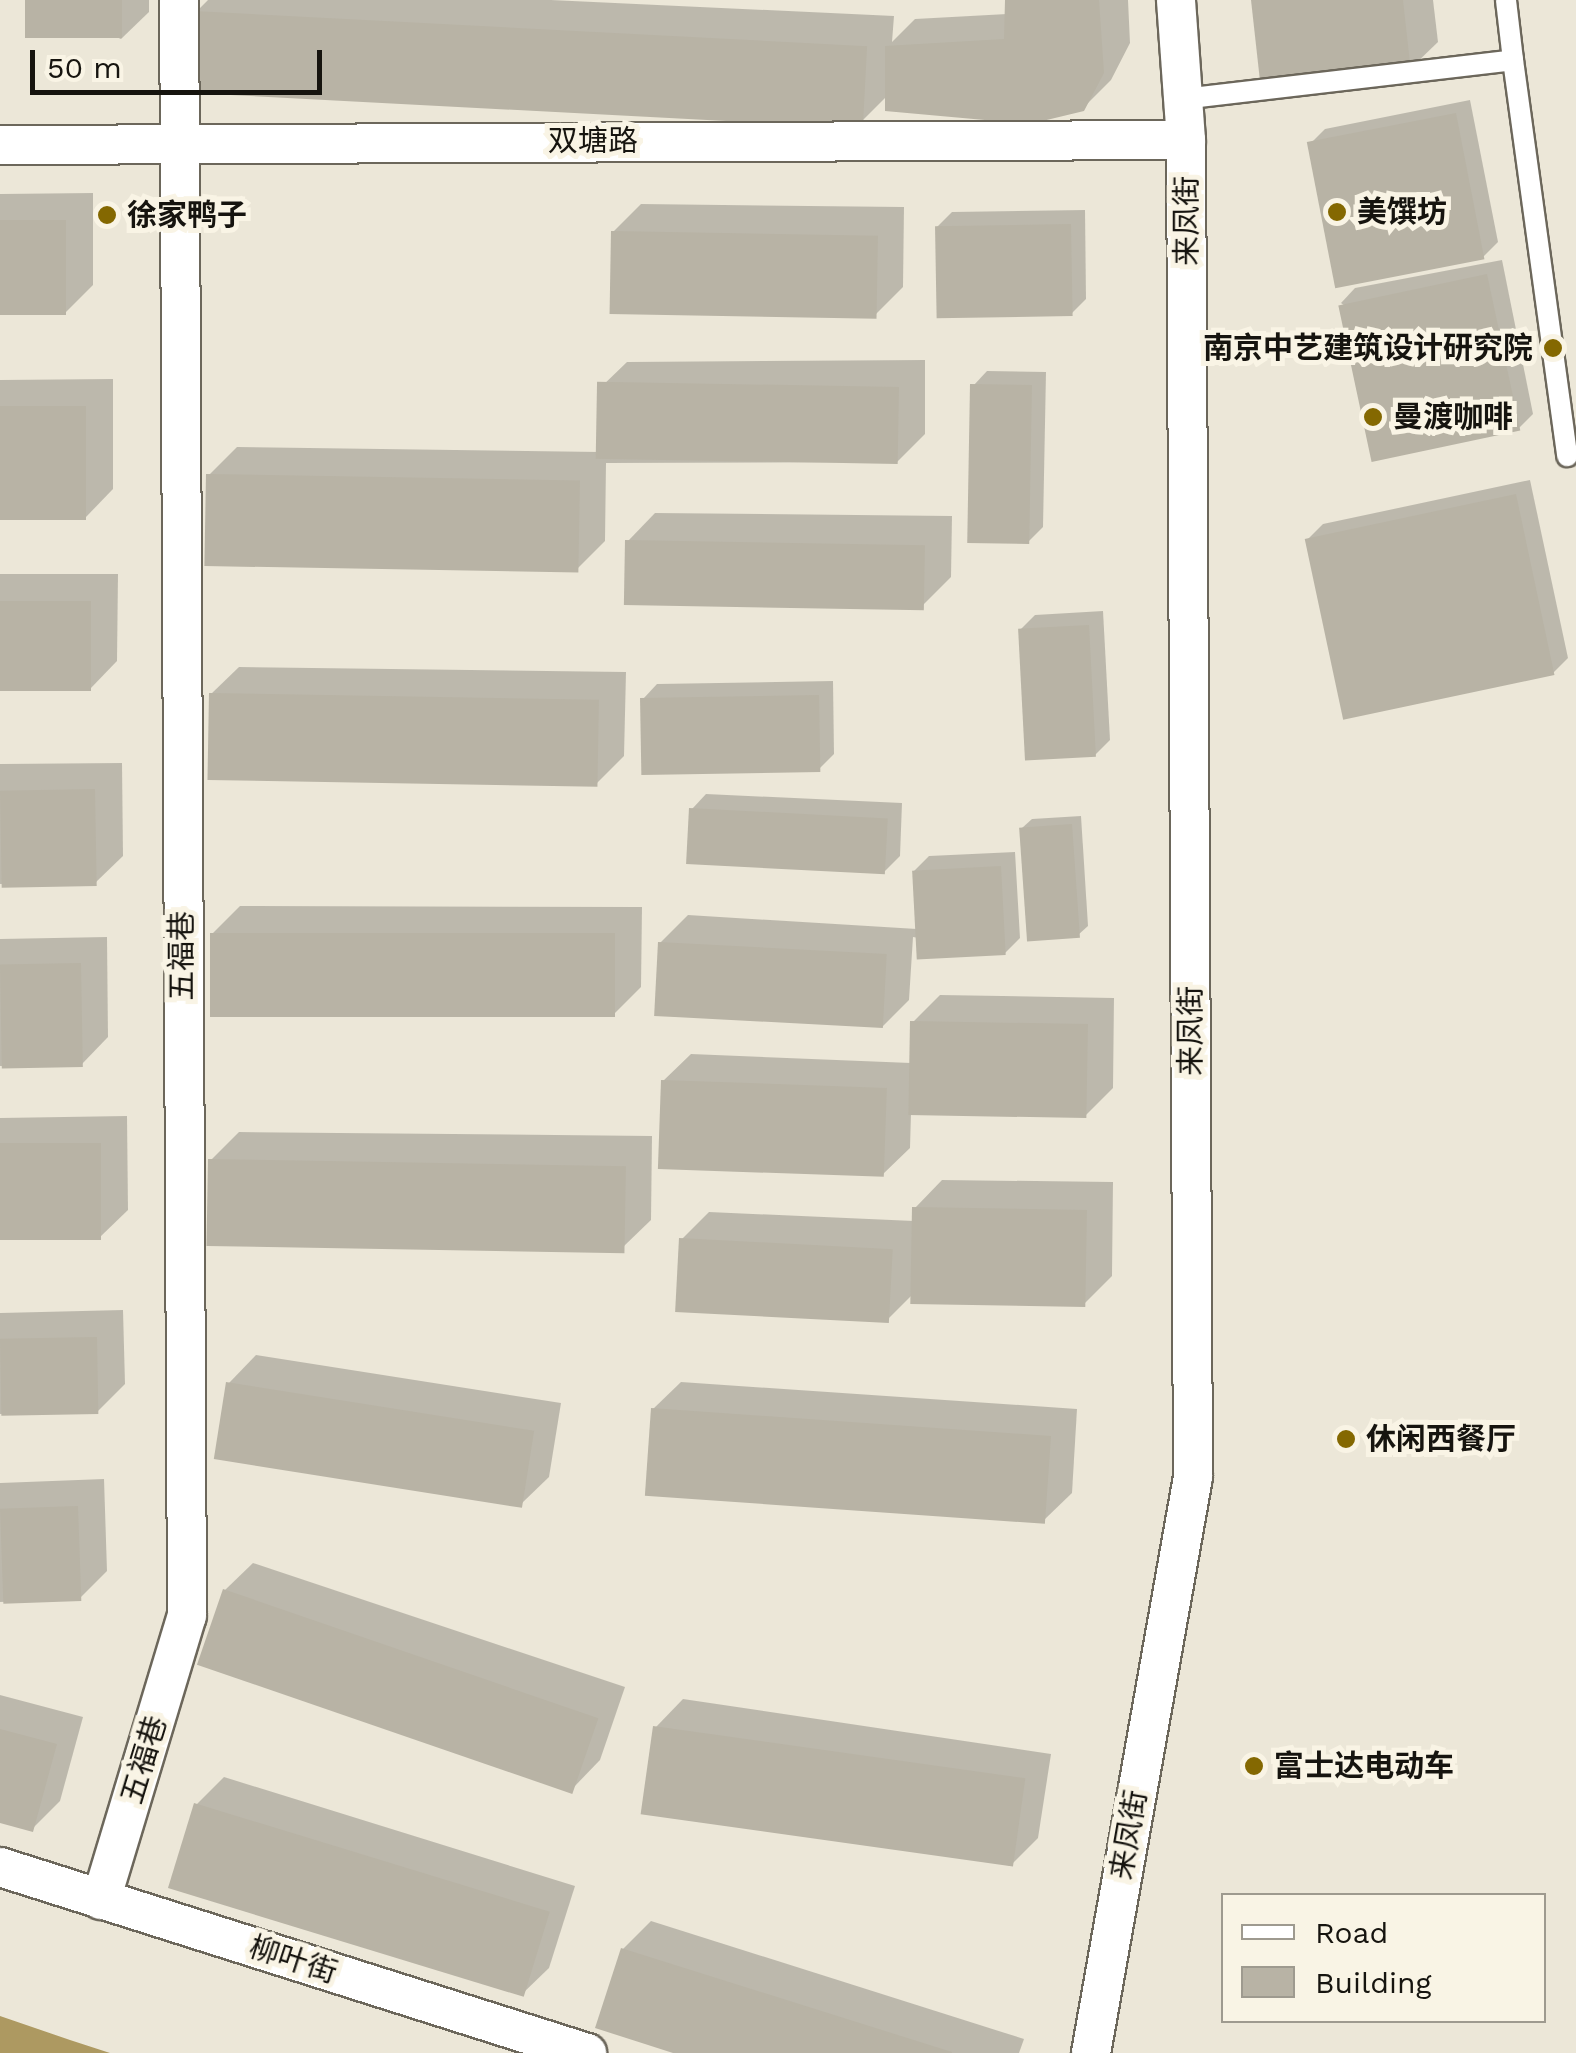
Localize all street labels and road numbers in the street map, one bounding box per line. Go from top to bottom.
street label: 双塘路 [548,123,638,159]
street label: 来凤街 [1169,176,1205,266]
street label: 五福巷 [164,911,200,1001]
street label: 来凤街 [1173,986,1209,1076]
street label: 五福巷 [114,1712,174,1808]
street label: 来凤街 [1103,1788,1155,1882]
street label: 柳叶街 [245,1929,341,1991]

